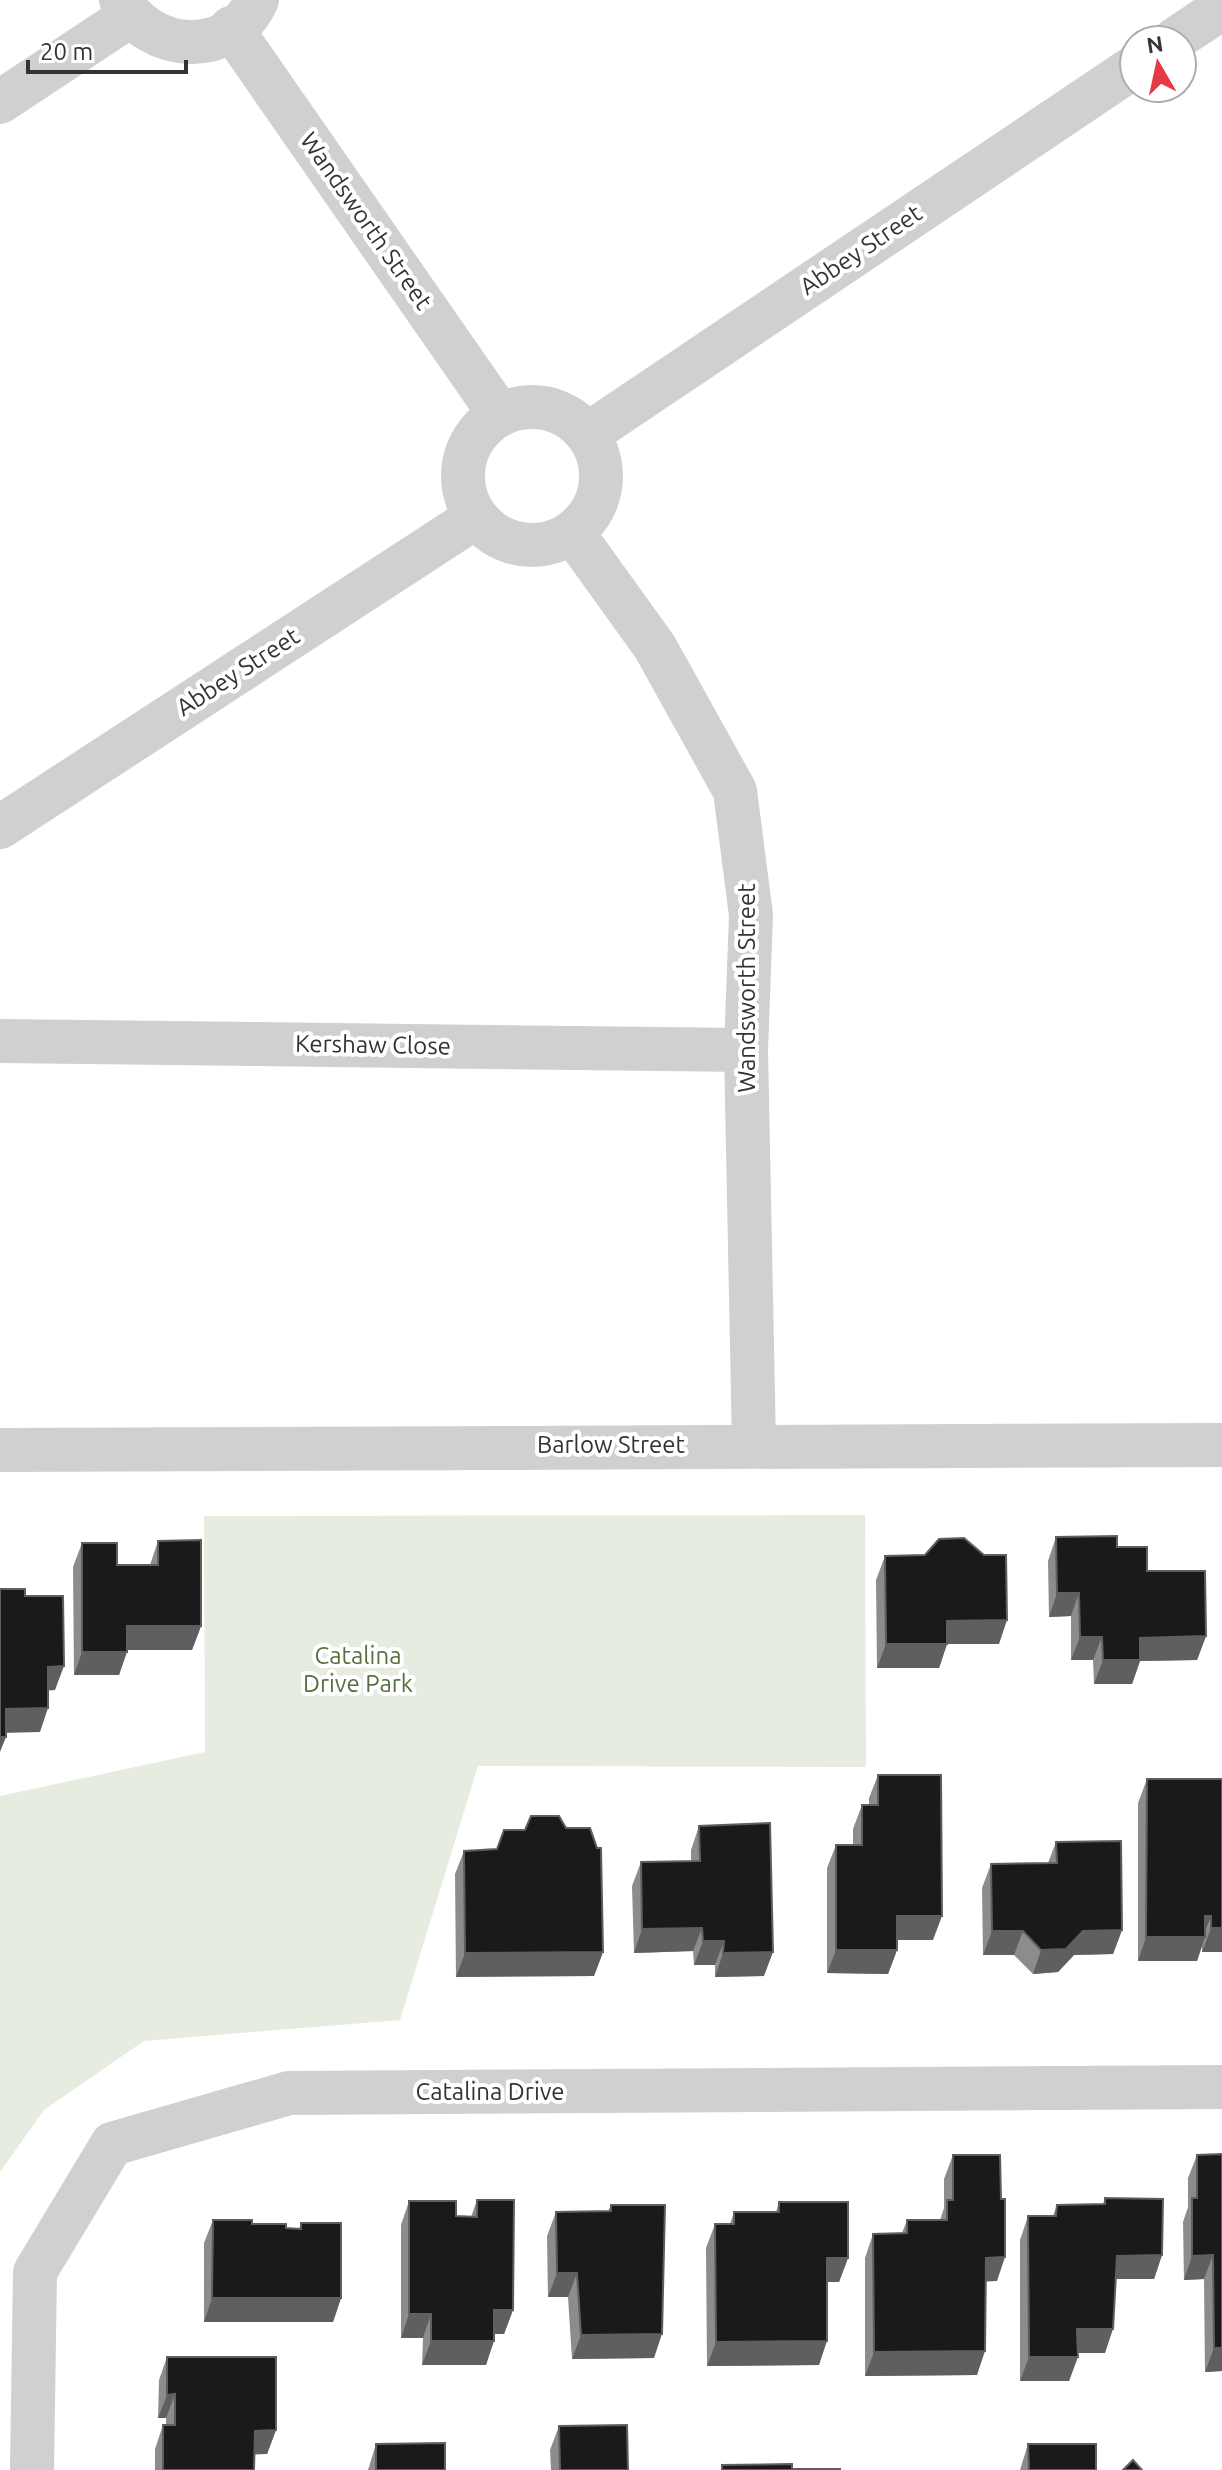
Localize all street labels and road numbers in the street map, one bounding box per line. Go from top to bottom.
street label: Wandsworth Street [295,127,438,315]
street label: Abbey Street [795,199,927,300]
street label: Abbey Street [171,622,305,721]
street label: Wandsworth Street [733,883,760,1093]
street label: Kershaw Close [295,1030,451,1059]
street label: Barlow Street [537,1431,686,1458]
street label: Catalina Drive [415,2078,565,2105]

